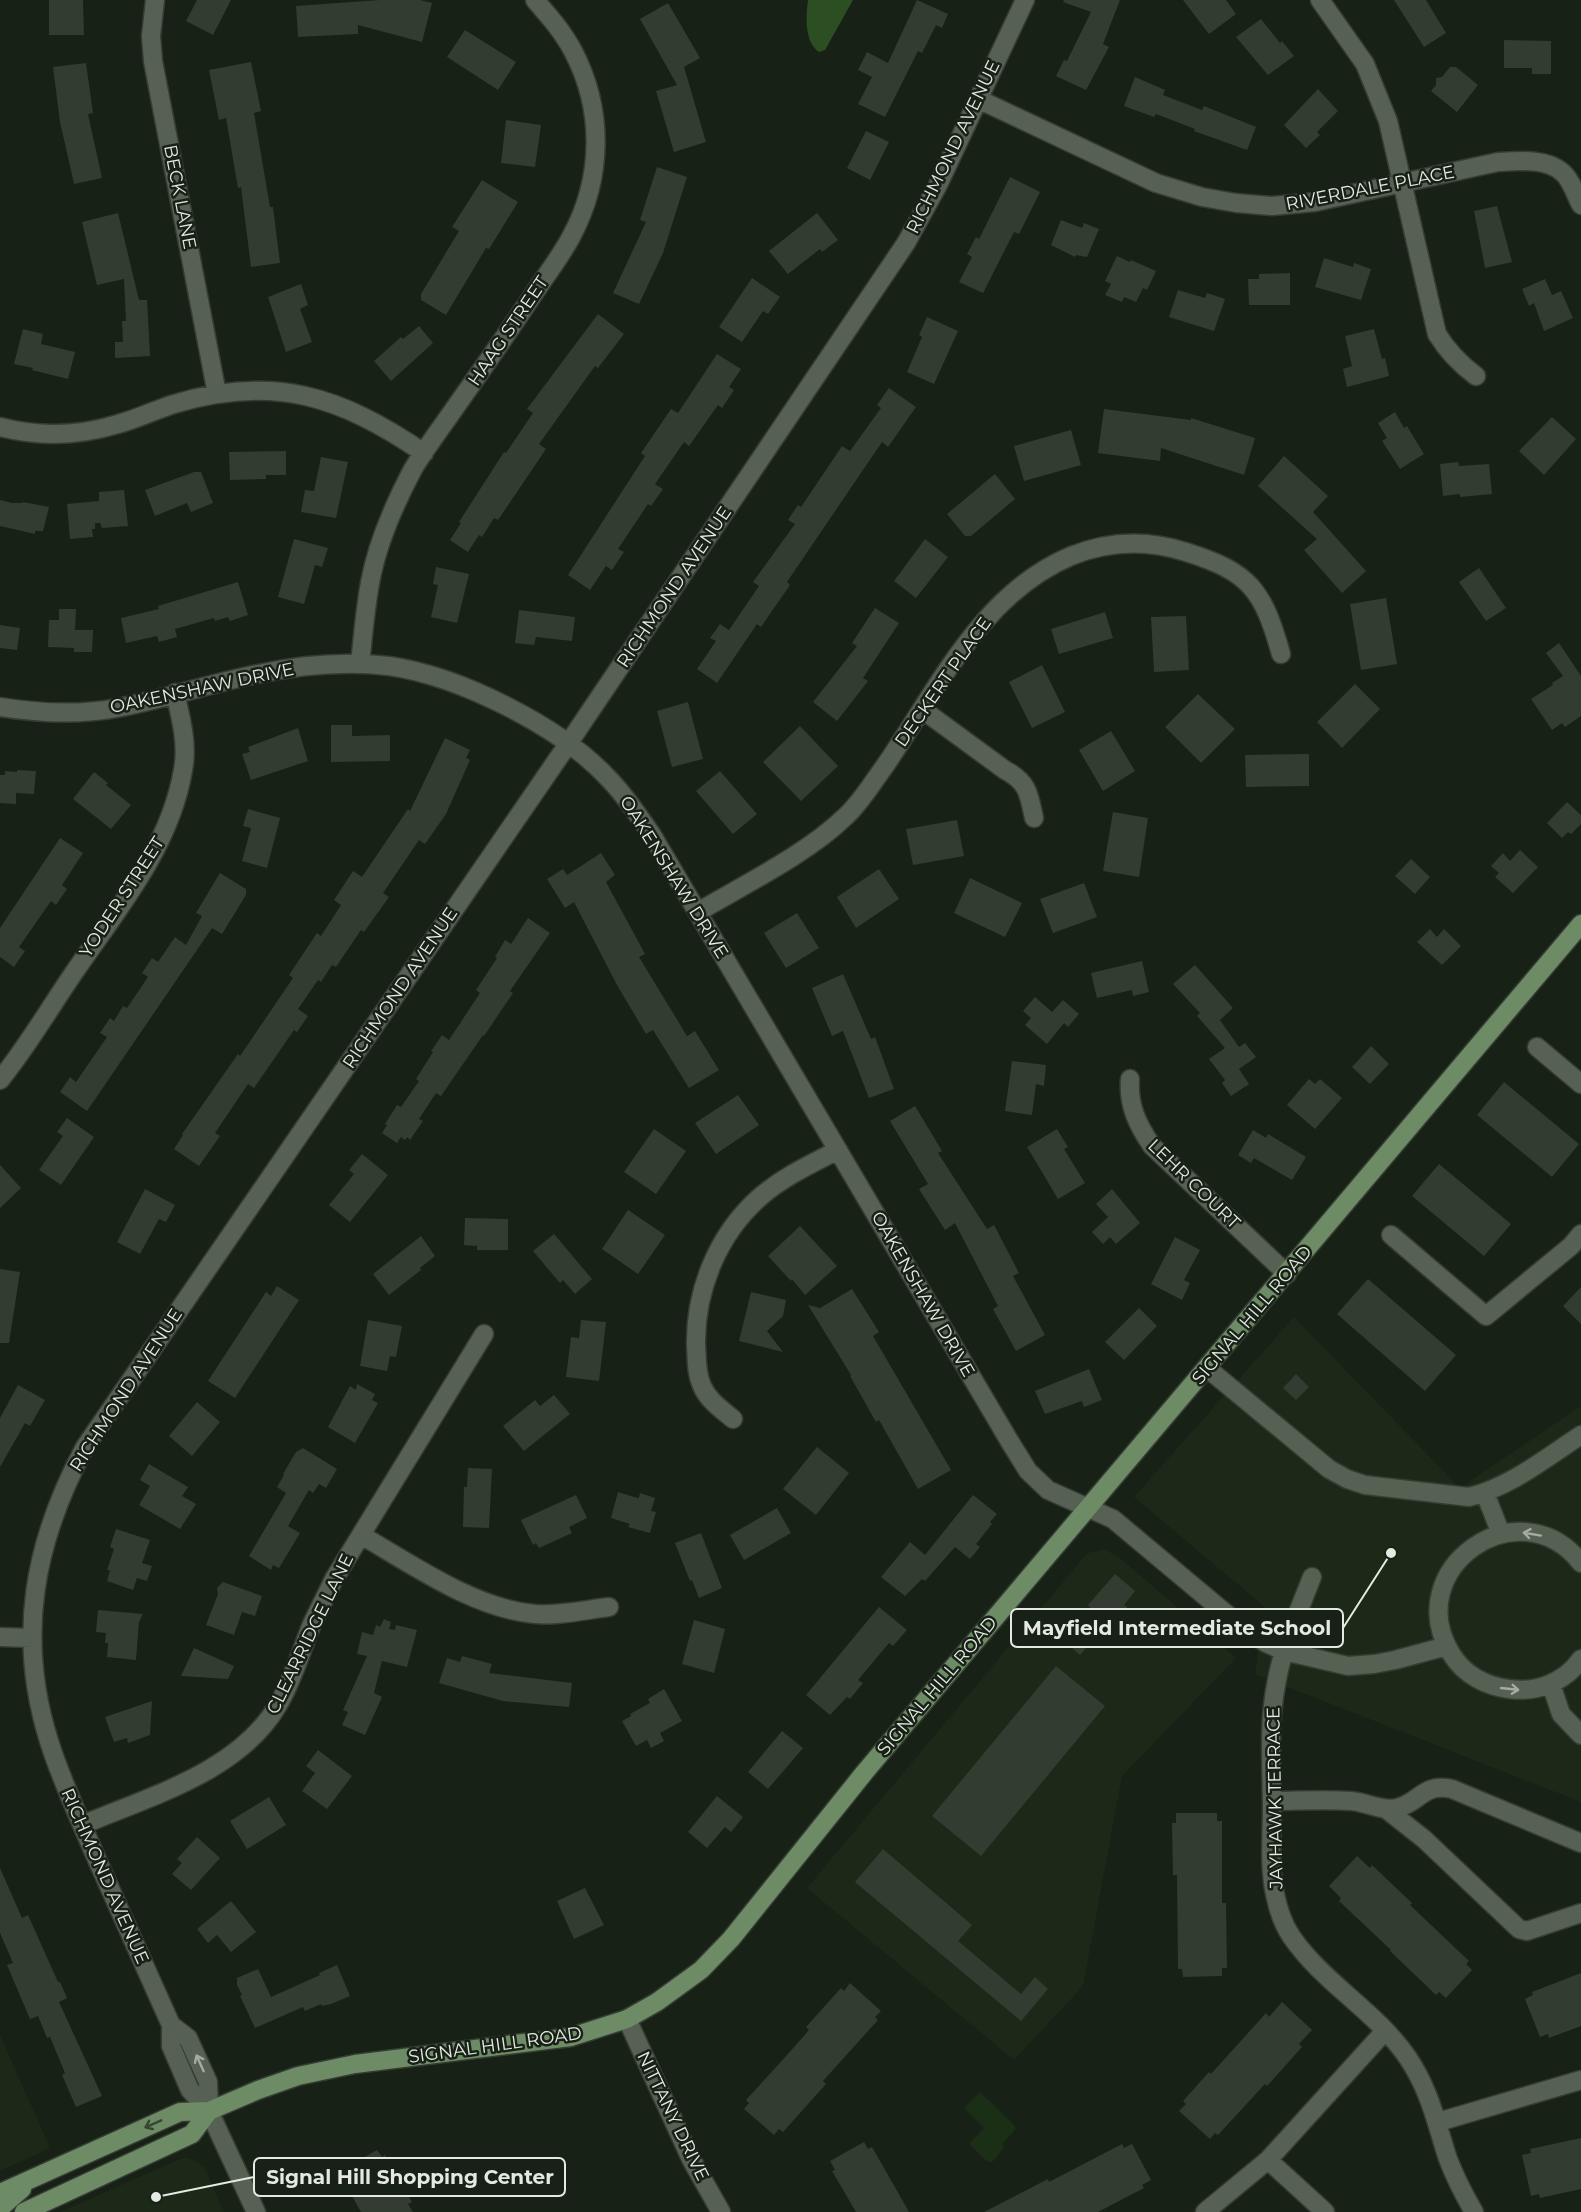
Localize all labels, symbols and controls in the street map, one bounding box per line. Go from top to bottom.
street label: RICHMOND AVENUE [901,57,1005,237]
street label: BECK LANE [159,143,201,251]
street label: RIVERDALE PLACE [1284,161,1456,215]
street label: HAAG STREET [463,271,553,390]
street label: RICHMOND AVENUE [612,502,736,672]
street label: DECKERT PLACE [890,613,996,751]
street label: OAKENSHAW DRIVE [108,658,296,718]
street label: OAKENSHAW DRIVE [615,792,733,962]
street label: YODER STREET [75,832,170,961]
street label: RICHMOND AVENUE [338,903,462,1073]
street label: LEHR COURT [1143,1135,1245,1234]
street label: OAKENSHAW DRIVE [867,1207,979,1381]
street label: SIGNAL HILL ROAD [1187,1241,1317,1389]
street label: RICHMOND AVENUE [65,1304,187,1476]
one-way arrow [1523,1528,1543,1539]
street label: CLEARRIDGE LANE [262,1550,358,1718]
callout: Mayfield Intermediate School [1011,1609,1343,1647]
street label: SIGNAL HILL ROAD [872,1612,1002,1760]
text: Mayfield Intermediate School [1023,1616,1331,1640]
one-way arrow [1499,1684,1519,1695]
street label: JAYHAWK TERRACE [1262,1707,1288,1890]
street label: RICHMOND AVENUE [56,1785,154,1967]
street label: SIGNAL HILL ROAD [407,2022,583,2068]
street label: NITTANY DRIVE [632,2048,714,2184]
one-way arrow [193,2055,205,2073]
one-way arrow [144,2119,162,2130]
callout: Signal Hill Shopping Center [254,2158,565,2196]
text: Signal Hill Shopping Center [266,2165,554,2189]

